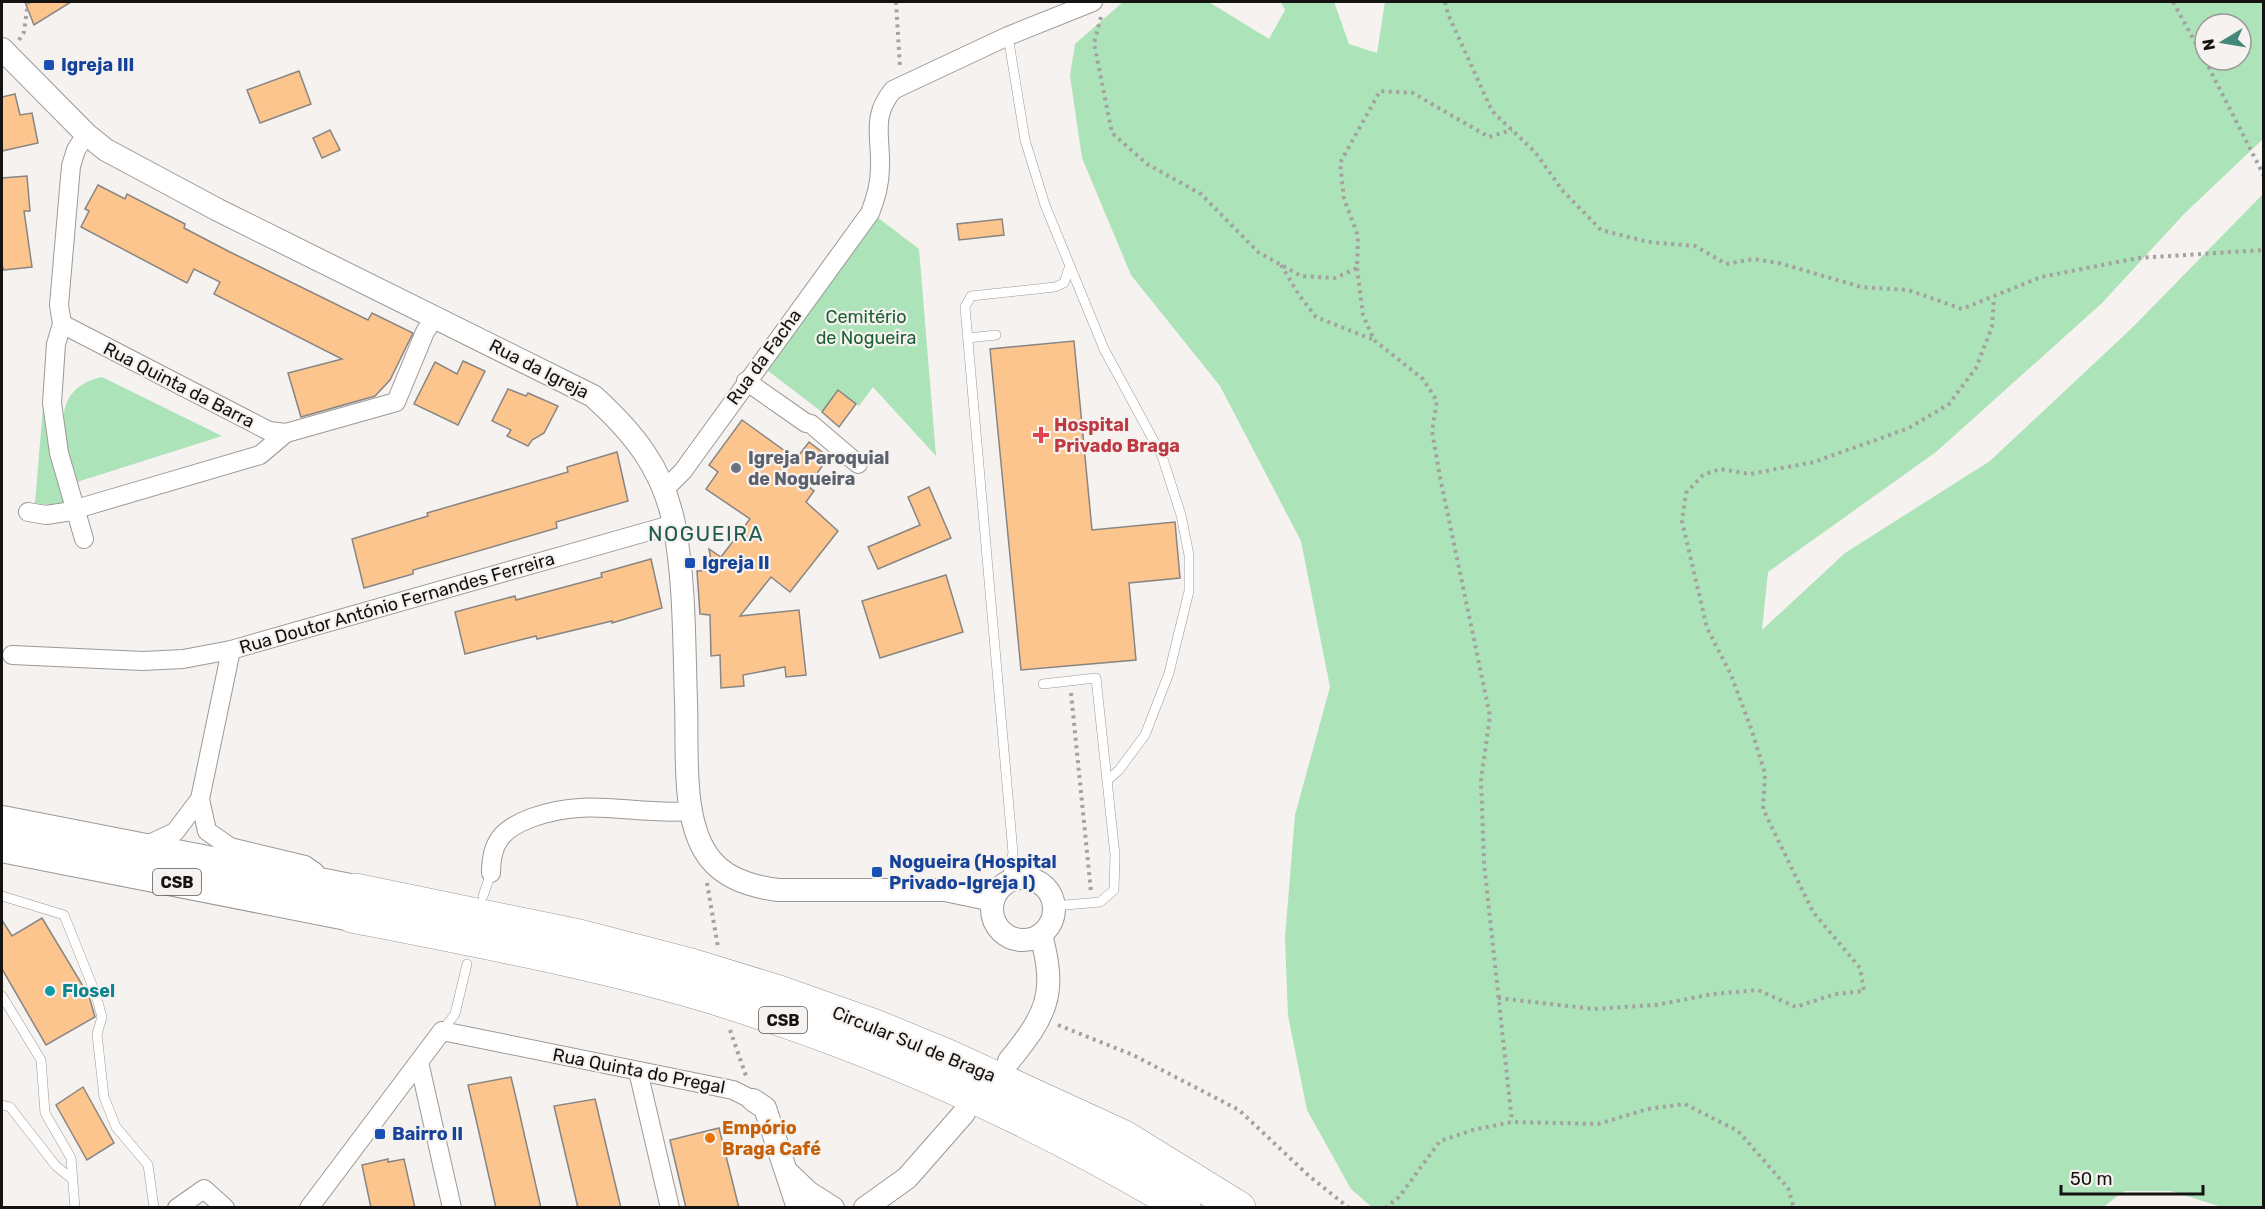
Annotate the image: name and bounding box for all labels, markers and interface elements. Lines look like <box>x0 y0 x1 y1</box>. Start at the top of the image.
north arrow <box>2193 12 2253 72</box>
text: N <box>2198 37 2219 52</box>
place label: Igreja III <box>61 54 134 76</box>
marker: Igreja III <box>42 58 56 72</box>
street label: Rua da Facha <box>722 305 806 409</box>
park label: Cemitério de Nogueira <box>816 306 916 349</box>
street label: Rua da Igreja <box>485 334 593 404</box>
street label: Rua Quinta da Barra <box>100 337 258 433</box>
place label: Hospital Privado Braga <box>1054 414 1180 457</box>
marker: Hospital Privado Braga <box>1032 426 1050 444</box>
place label: Igreja Paroquial de Nogueira <box>748 447 889 490</box>
marker: Igreja Paroquial de Nogueira <box>729 461 743 475</box>
district label: NOGUEIRA <box>648 521 764 546</box>
street label: Rua Doutor António Fernandes Ferreira <box>237 547 557 659</box>
place label: Igreja II <box>702 552 770 574</box>
marker: Igreja II <box>683 556 697 570</box>
place label: Nogueira (Hospital Privado-Igreja I) <box>889 851 1057 894</box>
marker: Nogueira (Hospital Privado-Igreja I) <box>870 865 884 879</box>
road number: CSB <box>153 869 201 895</box>
place label: Flosel <box>62 980 115 1002</box>
marker: Flosel <box>43 984 57 998</box>
street label: Circular Sul de Braga <box>829 1001 999 1087</box>
road number: CSB <box>759 1007 807 1033</box>
street label: Rua Quinta do Pregal <box>551 1043 727 1099</box>
place label: Empório Braga Café <box>722 1117 821 1160</box>
place label: Bairro II <box>392 1123 463 1145</box>
marker: Bairro II <box>373 1127 387 1141</box>
marker: Empório Braga Café <box>703 1131 717 1145</box>
scale bar <box>2061 1158 2204 1196</box>
text: 50 m <box>2070 1168 2113 1190</box>

